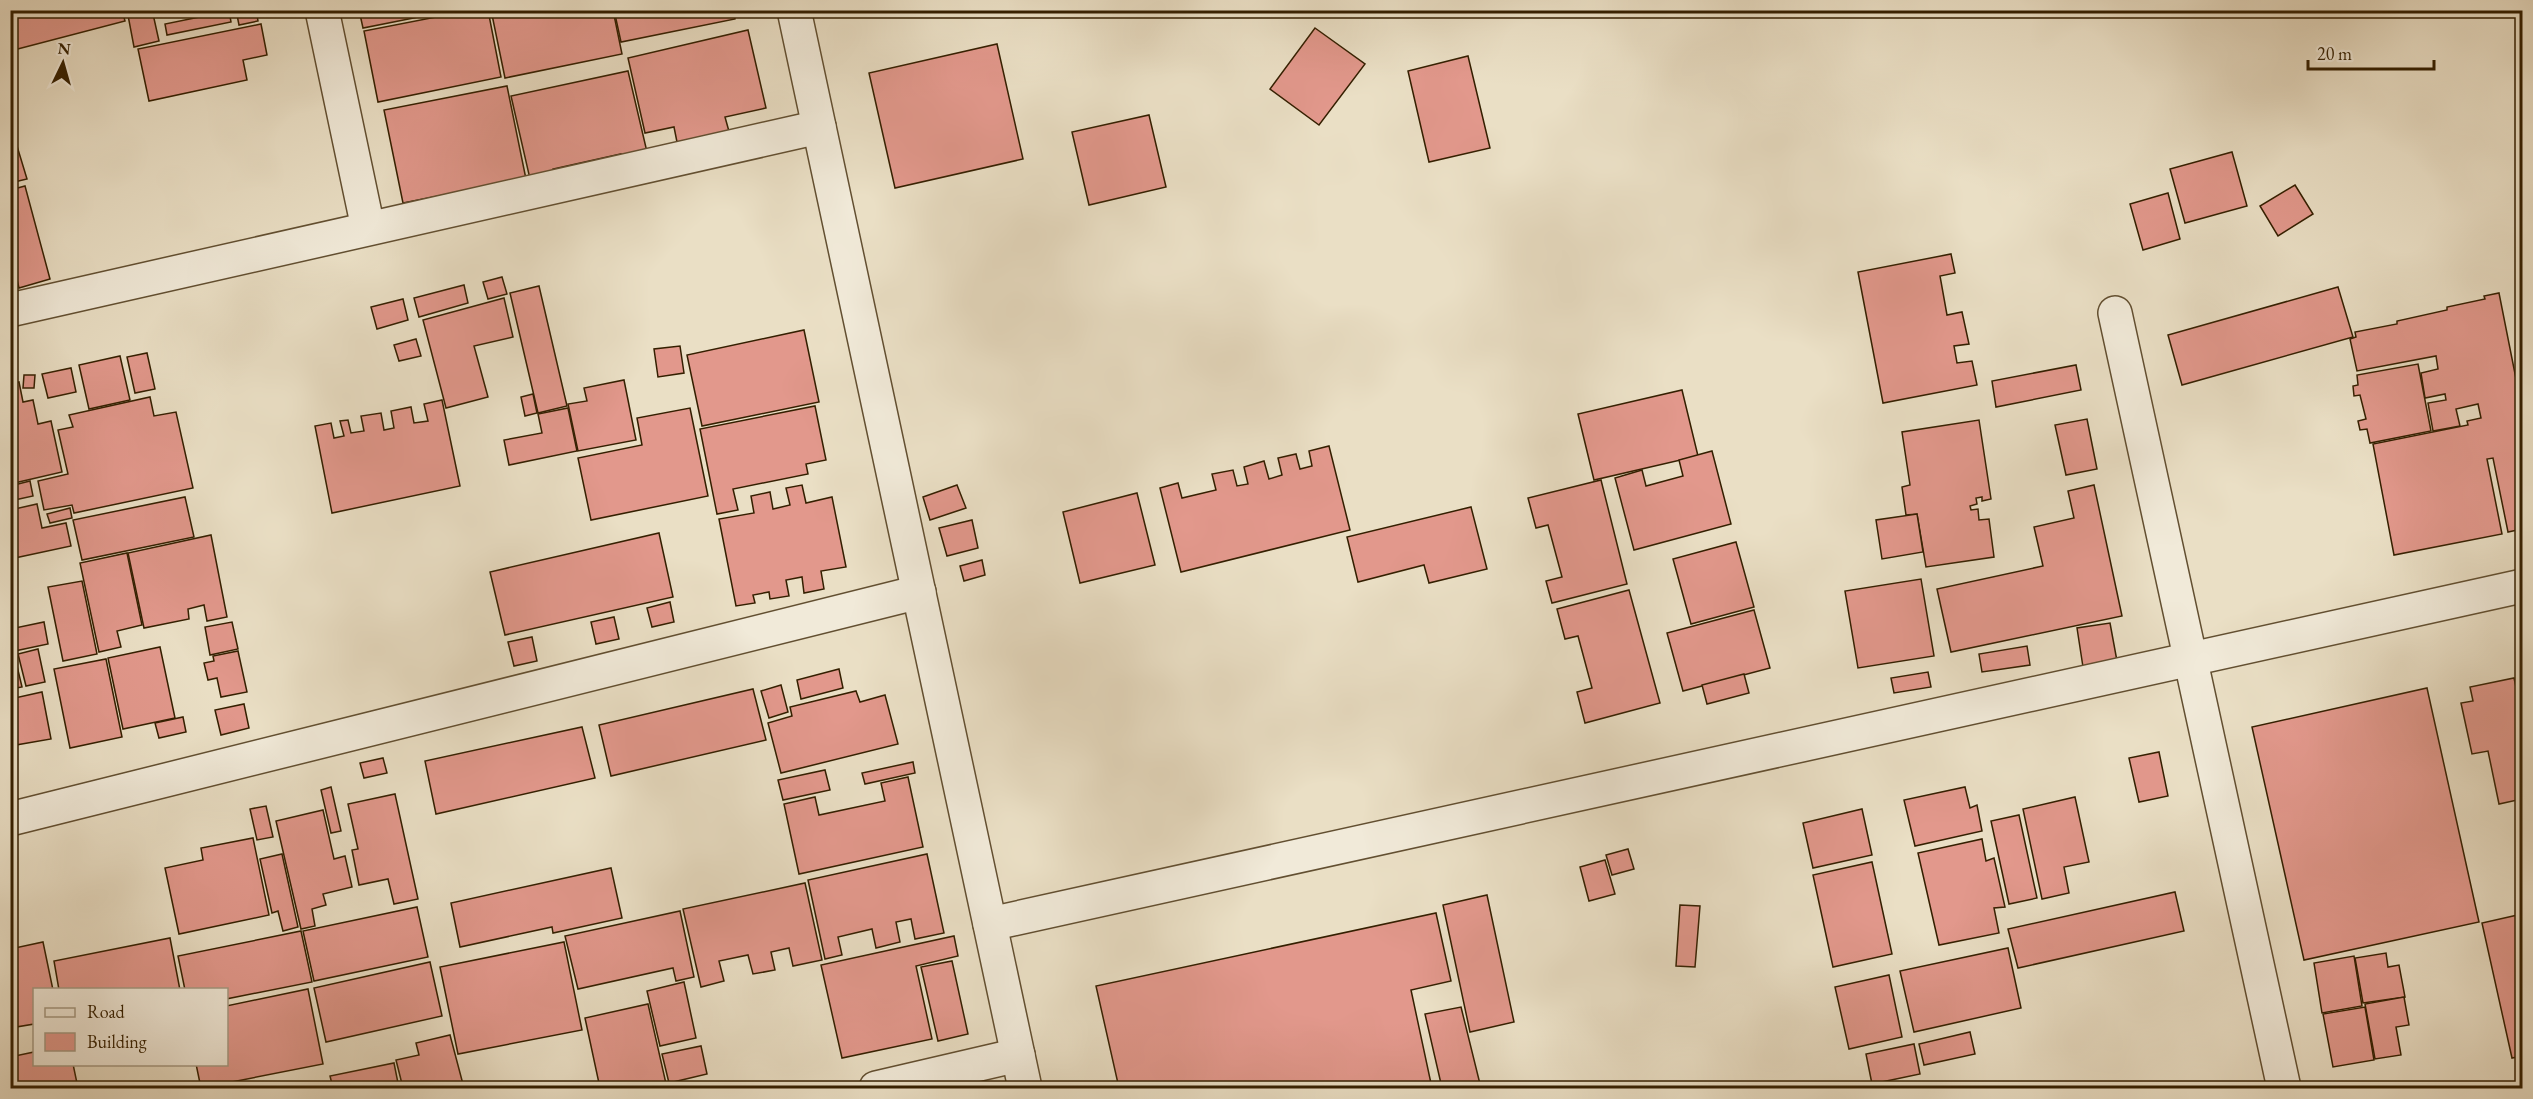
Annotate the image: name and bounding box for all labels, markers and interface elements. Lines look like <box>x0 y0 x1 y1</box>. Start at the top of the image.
north arrow <box>33 33 93 93</box>
scale bar <box>2308 33 2434 71</box>
text: N <box>57 38 72 60</box>
text: 20 m <box>2317 42 2352 65</box>
legend <box>33 988 228 1066</box>
text: Road <box>87 1000 126 1023</box>
text: Building <box>87 1030 147 1053</box>

